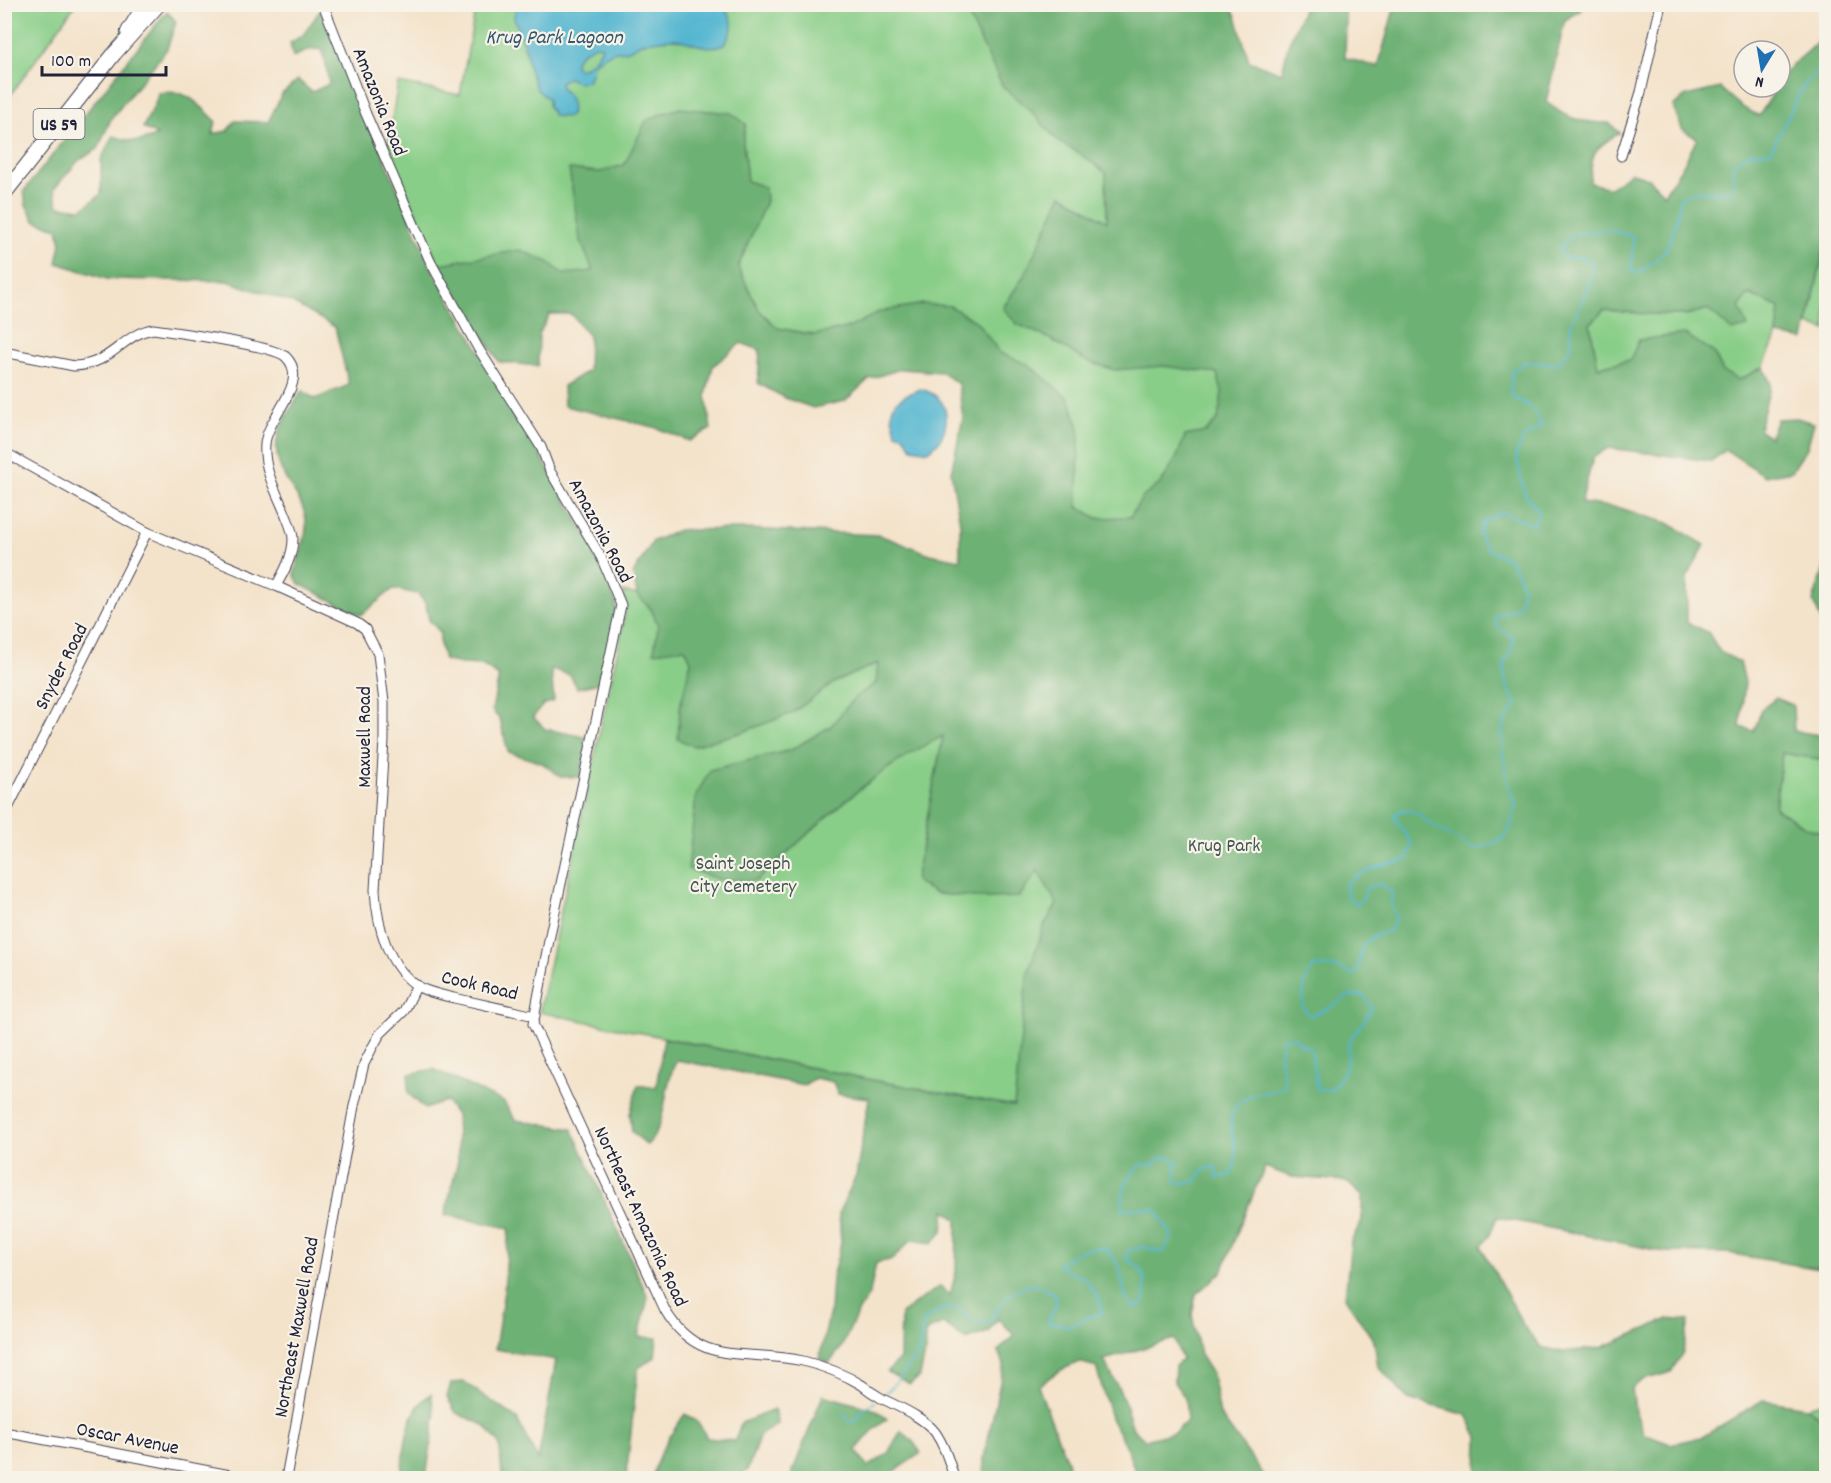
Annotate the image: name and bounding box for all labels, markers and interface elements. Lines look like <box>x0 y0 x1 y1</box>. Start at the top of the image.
water label: Krug Park Lagoon <box>485 24 624 54</box>
scale bar <box>42 39 166 77</box>
north arrow <box>1732 39 1792 99</box>
street label: Amazonia Road <box>344 44 413 161</box>
text: 100 m <box>51 50 91 75</box>
text: N <box>1753 69 1766 93</box>
road number: US 59 <box>34 109 84 139</box>
street label: Amazonia Road <box>560 474 639 589</box>
street label: Snyder Road <box>29 619 96 715</box>
street label: Maxwell Road <box>352 686 380 788</box>
park label: Krug Park <box>1188 833 1260 861</box>
park label: Saint Joseph City Cemetery <box>690 851 797 902</box>
street label: Cook Road <box>438 965 520 1009</box>
street label: Northeast Amazonia Road <box>585 1122 693 1312</box>
street label: Northeast Maxwell Road <box>268 1235 328 1420</box>
street label: Oscar Avenue <box>74 1416 181 1464</box>

